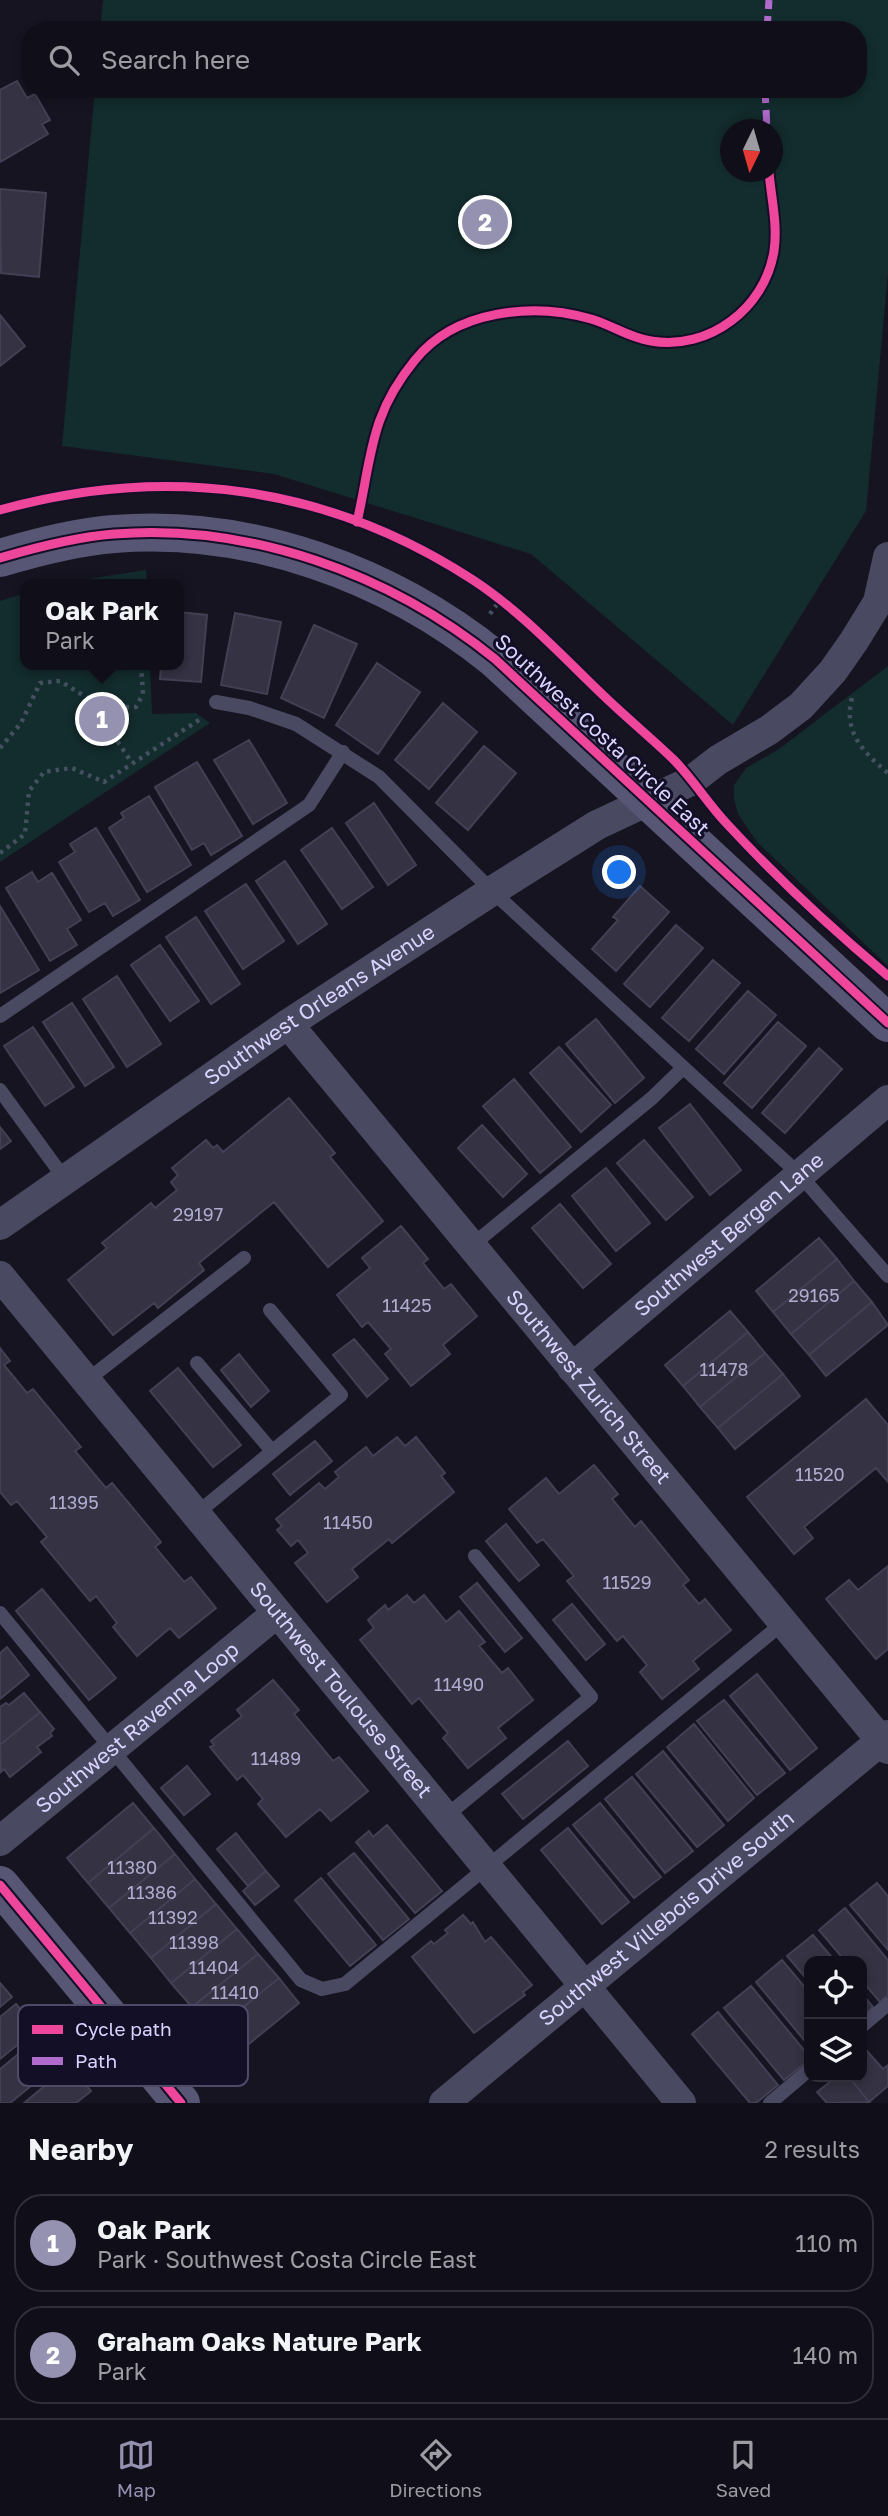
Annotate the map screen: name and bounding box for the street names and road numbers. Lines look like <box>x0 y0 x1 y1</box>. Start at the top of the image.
street label: Southwest Costa Circle East <box>490 628 716 841</box>
street label: Southwest Orleans Avenue <box>199 918 439 1090</box>
street label: Southwest Bergen Lane <box>628 1146 829 1322</box>
street label: Southwest Zurich Street <box>501 1284 677 1489</box>
street label: Southwest Toulouse Street <box>245 1576 438 1803</box>
street label: Southwest Ravenna Loop <box>30 1636 244 1818</box>
street label: Southwest Villebois Drive South <box>533 1804 799 2031</box>

